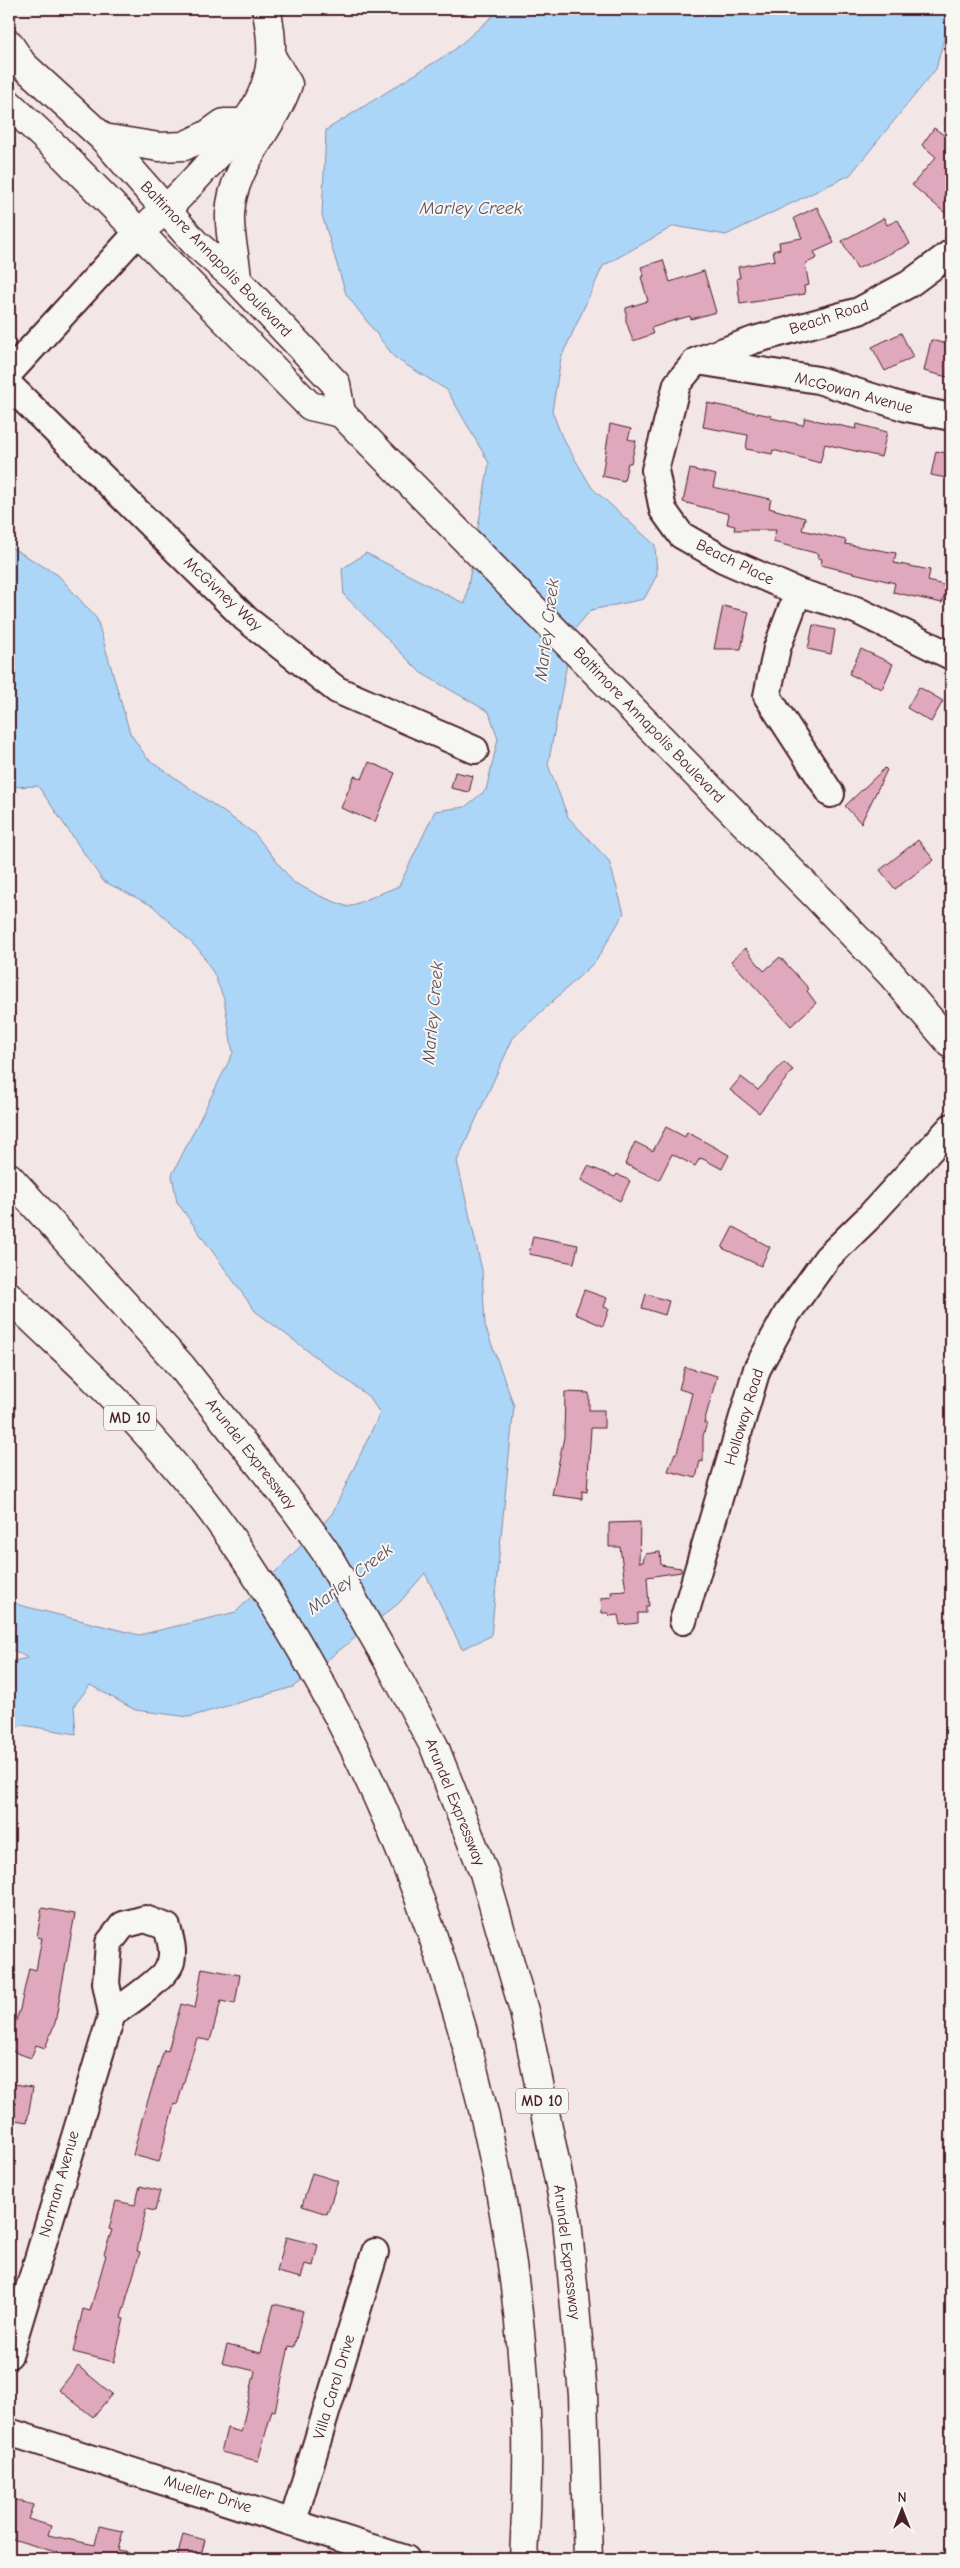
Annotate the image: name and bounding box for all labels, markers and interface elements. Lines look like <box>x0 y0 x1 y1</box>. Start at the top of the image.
street label: Baltimore Annapolis Boulevard <box>137 177 295 341</box>
water label: Marley Creek <box>418 198 523 219</box>
street label: Beach Road <box>787 296 871 338</box>
street label: McGowan Avenue <box>793 369 915 417</box>
street label: Beach Place <box>693 535 777 589</box>
street label: McGivney Way <box>180 553 266 635</box>
water label: Marley Creek <box>530 577 564 683</box>
street label: Baltimore Annapolis Boulevard <box>570 643 728 807</box>
water label: Marley Creek <box>418 960 448 1066</box>
street label: Holloway Road <box>721 1367 767 1467</box>
street label: Arundel Expressway <box>202 1395 300 1514</box>
road number: MD 10 <box>104 1406 156 1430</box>
water label: Marley Creek <box>302 1539 397 1620</box>
street label: Arundel Expressway <box>421 1736 489 1869</box>
road number: MD 10 <box>516 2088 568 2114</box>
street label: Norman Avenue <box>35 2129 83 2239</box>
street label: Arundel Expressway <box>550 2184 584 2321</box>
street label: Villa Carol Drive <box>309 2332 359 2442</box>
street label: Mueller Drive <box>162 2471 254 2517</box>
north arrow <box>878 2486 928 2536</box>
text: N <box>897 2489 907 2506</box>

